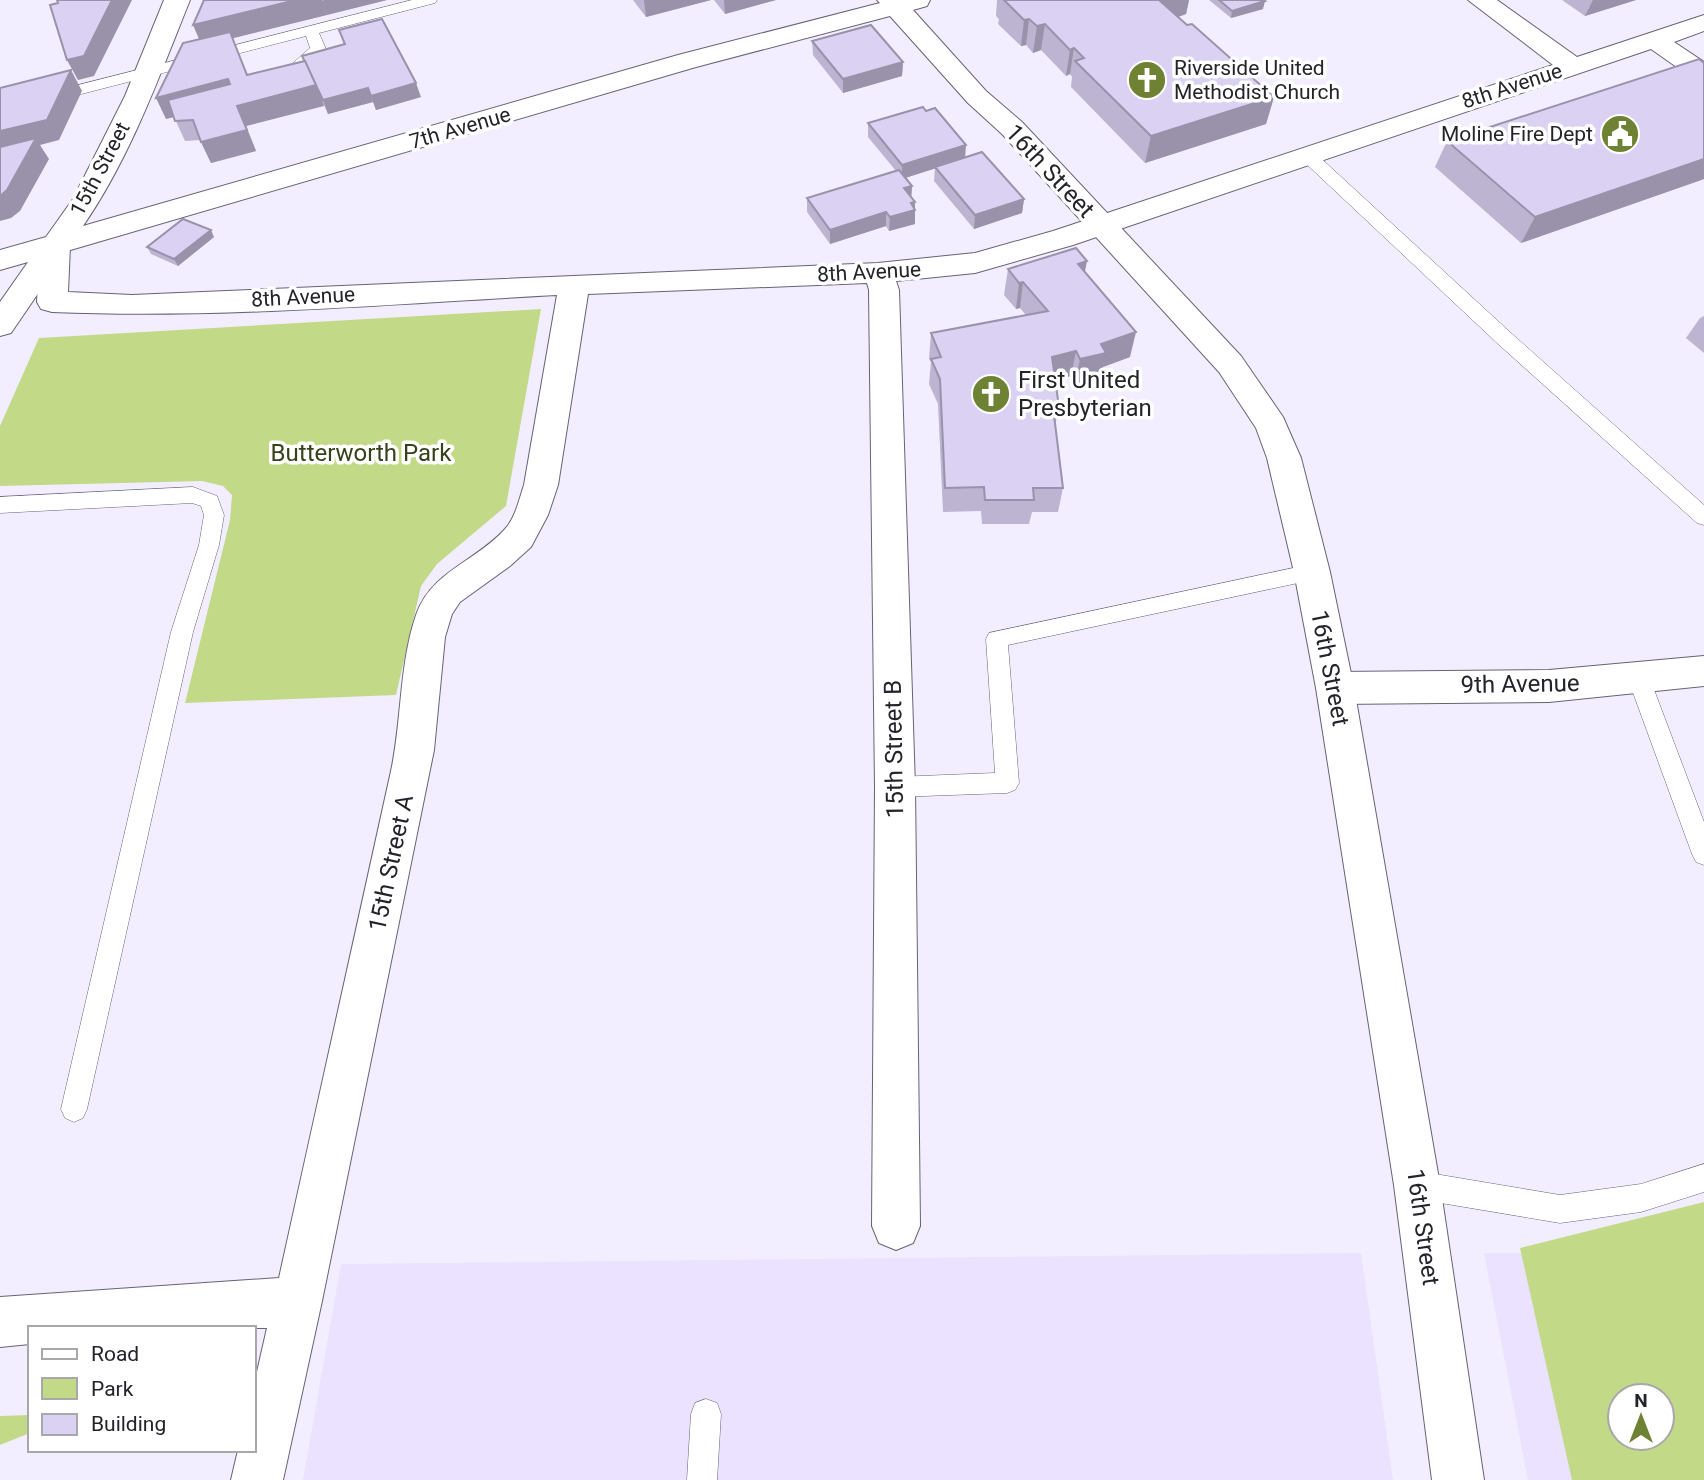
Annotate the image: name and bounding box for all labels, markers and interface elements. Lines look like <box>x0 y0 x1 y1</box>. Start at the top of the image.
place label: Riverside United Methodist Church <box>1174 56 1340 104</box>
street label: 8th Avenue <box>1459 58 1565 114</box>
church icon: Riverside United Methodist Church <box>1126 59 1168 101</box>
street label: 7th Avenue <box>407 102 513 154</box>
public building icon: Moline Fire Dept <box>1599 113 1641 155</box>
street label: 15th Street <box>65 118 135 220</box>
street label: 16th Street <box>1000 119 1100 224</box>
place label: Moline Fire Dept <box>1441 122 1593 146</box>
street label: 8th Avenue <box>816 257 922 287</box>
street label: 8th Avenue <box>250 282 356 312</box>
place label: First United Presbyterian <box>1018 366 1152 422</box>
church icon: First United Presbyterian <box>970 373 1012 415</box>
park label: Butterworth Park <box>271 439 452 467</box>
street label: 16th Street <box>1305 608 1355 728</box>
street label: 9th Avenue <box>1460 669 1580 699</box>
street label: 15th Street B <box>879 680 909 818</box>
street label: 15th Street A <box>363 792 419 934</box>
street label: 16th Street <box>1401 1167 1445 1287</box>
legend <box>28 1326 256 1452</box>
text: Road <box>91 1342 139 1366</box>
text: Park <box>91 1377 134 1401</box>
north arrow <box>1606 1382 1676 1452</box>
text: N <box>1634 1389 1648 1412</box>
text: Building <box>91 1412 166 1436</box>

